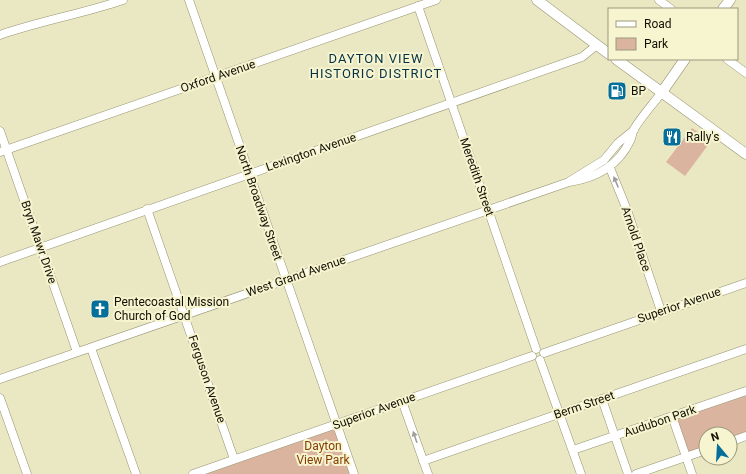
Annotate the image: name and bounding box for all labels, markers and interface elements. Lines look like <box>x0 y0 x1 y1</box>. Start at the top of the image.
legend <box>608 8 738 60</box>
text: Road <box>644 17 672 31</box>
text: Park <box>644 37 669 51</box>
district label: DAYTON VIEW HISTORIC DISTRICT <box>310 51 442 81</box>
street label: Oxford Avenue <box>179 57 257 95</box>
fuel station icon: BP <box>606 80 628 102</box>
place label: BP <box>631 84 646 98</box>
restaurant icon: Rally's <box>661 126 683 148</box>
street label: Lexington Avenue <box>264 130 358 174</box>
place label: Rally's <box>686 130 719 144</box>
street label: Meredith Street <box>457 136 497 218</box>
street label: North Broadway Street <box>233 144 285 262</box>
one-way arrow <box>613 175 619 187</box>
street label: Bryn Mawr Drive <box>18 199 60 285</box>
street label: Arnold Place <box>618 205 654 273</box>
street label: West Grand Avenue <box>245 252 347 300</box>
street label: Superior Avenue <box>636 284 722 326</box>
place label: Pentecoastal Mission Church of God <box>114 295 229 323</box>
church icon: Pentecoastal Mission Church of God <box>89 298 111 320</box>
street label: Ferguson Avenue <box>185 333 229 425</box>
street label: Berm Street <box>552 388 616 422</box>
street label: Superior Avenue <box>331 390 417 432</box>
street label: Audubon Park <box>622 402 699 440</box>
north arrow <box>698 426 738 466</box>
text: N <box>709 430 721 444</box>
one-way arrow <box>412 431 418 443</box>
park label: Dayton View Park <box>296 439 350 467</box>

